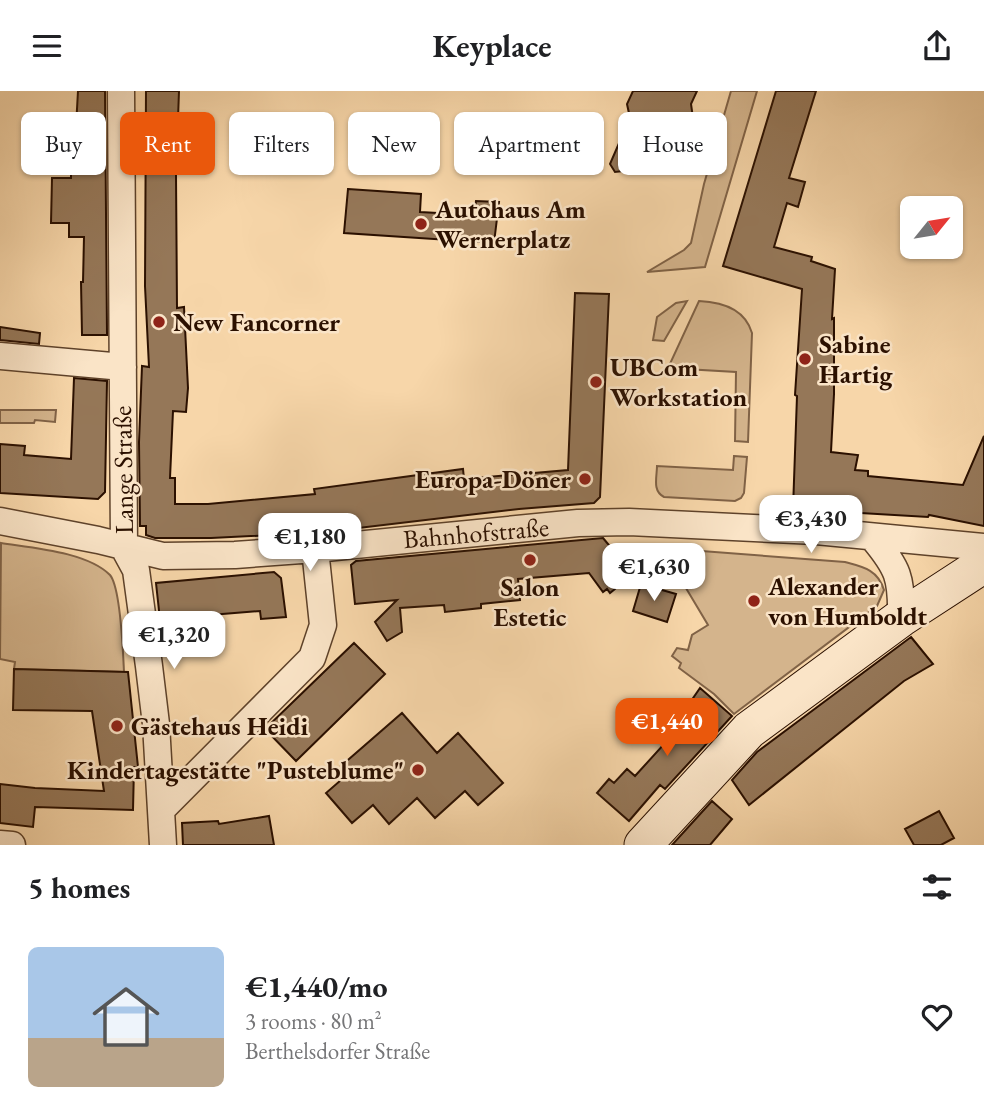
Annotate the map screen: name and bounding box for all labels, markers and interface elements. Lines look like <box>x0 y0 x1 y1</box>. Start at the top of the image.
text: Keyplace <box>432 25 552 67</box>
icon: menu <box>28 27 66 65</box>
icon: share <box>918 27 956 65</box>
chip: Buy <box>21 112 106 175</box>
chip: Rent <box>120 112 215 175</box>
chip: Filters <box>229 112 334 175</box>
chip: New <box>348 112 440 175</box>
chip: Apartment <box>454 112 604 175</box>
chip: House <box>618 112 727 175</box>
place label: Autohaus Am Wernerplatz <box>434 192 586 256</box>
north arrow <box>900 196 962 259</box>
map controls <box>900 196 963 259</box>
marker: Autohaus Am Wernerplatz <box>413 216 429 232</box>
place label: New Fancorner <box>173 305 340 339</box>
marker: New Fancorner <box>151 314 167 330</box>
place label: Sabine Hartig <box>819 327 893 391</box>
place label: UBCom Workstation <box>610 350 748 414</box>
marker: Sabine Hartig <box>797 351 813 367</box>
marker: UBCom Workstation <box>588 374 604 390</box>
street label: Lange Straße <box>105 405 141 535</box>
place label: Europa-Döner <box>415 462 571 496</box>
marker: Europa-Döner <box>577 471 593 487</box>
pin: €3,430 <box>754 496 868 555</box>
text: €3,430 <box>775 503 847 533</box>
street label: Bahnhofstraße <box>402 510 550 556</box>
pin: €1,180 <box>253 513 367 573</box>
text: €1,180 <box>274 521 346 551</box>
pin: €1,630 <box>597 543 711 603</box>
text: €1,630 <box>618 551 690 581</box>
marker: Salon Estetic <box>522 552 538 568</box>
place label: Alexander von Humboldt <box>767 569 927 633</box>
place label: Salon Estetic <box>493 570 567 634</box>
marker: Alexander von Humboldt <box>746 593 762 609</box>
pin: €1,320 <box>117 611 231 671</box>
text: €1,320 <box>138 619 210 649</box>
pin: €1,440 <box>610 699 724 758</box>
text: €1,440 <box>631 706 703 736</box>
place label: Gästehaus Heidi <box>131 709 309 743</box>
marker: Gästehaus Heidi <box>109 718 125 734</box>
place label: Kindertagestätte "Pusteblume" <box>67 753 404 787</box>
marker: Kindertagestätte "Pusteblume" <box>410 762 426 778</box>
text: 5 homes <box>28 868 130 907</box>
icon: filters <box>918 868 956 906</box>
text: €1,440/mo <box>245 967 388 1006</box>
icon: home <box>84 975 168 1059</box>
icon: heart <box>918 998 956 1036</box>
text: 3 rooms · 80 m² <box>245 1006 382 1036</box>
text: Berthelsdorfer Straße <box>245 1036 430 1066</box>

